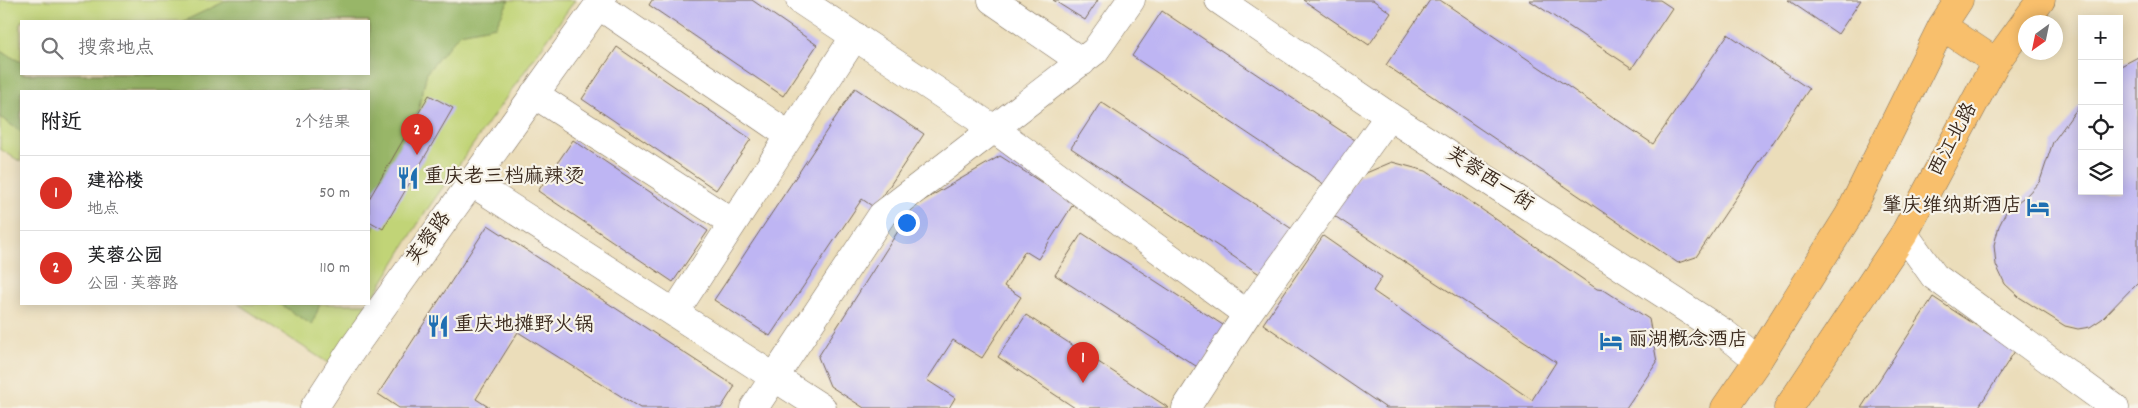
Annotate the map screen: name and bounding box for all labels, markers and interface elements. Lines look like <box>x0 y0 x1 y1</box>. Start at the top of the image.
north arrow <box>2018 15 2063 60</box>
map controls <box>2078 15 2123 195</box>
button: + <box>2078 15 2123 60</box>
search box <box>20 20 370 75</box>
icon: search <box>38 34 66 62</box>
text: 搜索地点 <box>78 36 154 63</box>
button: − <box>2078 60 2123 105</box>
street label: 西江北路 <box>1923 97 1986 182</box>
button: locate <box>2078 105 2123 150</box>
text: 附近 <box>40 109 82 139</box>
text: 2个结果 <box>295 112 350 135</box>
pin: 2 <box>401 114 433 155</box>
street label: 芙蓉西一街 <box>1439 141 1539 219</box>
button: layers <box>2078 150 2123 195</box>
place label: 重庆老三档麻辣烫 <box>424 164 584 192</box>
restaurant icon: 重庆老三档麻辣烫 <box>395 165 421 191</box>
text: 建裕楼 <box>87 169 144 196</box>
text: 1 <box>54 182 58 205</box>
text: 50 m <box>319 182 350 205</box>
place label: 肇庆维纳斯酒店 <box>1882 193 2022 221</box>
hotel icon: 肇庆维纳斯酒店 <box>2025 194 2051 220</box>
text: 地点 <box>87 198 119 221</box>
street label: 芙蓉路 <box>401 206 460 271</box>
your location <box>894 210 920 236</box>
text: 芙蓉公园 <box>87 244 163 271</box>
text: 2 <box>53 257 60 280</box>
text: 110 m <box>320 257 350 280</box>
text: 公园 · 芙蓉路 <box>87 273 178 296</box>
place label: 重庆地摊野火锅 <box>454 312 594 340</box>
restaurant icon: 重庆地摊野火锅 <box>425 313 451 339</box>
place label: 丽湖概念酒店 <box>1628 327 1748 355</box>
hotel icon: 丽湖概念酒店 <box>1598 328 1624 354</box>
pin: 1 <box>1067 342 1099 383</box>

